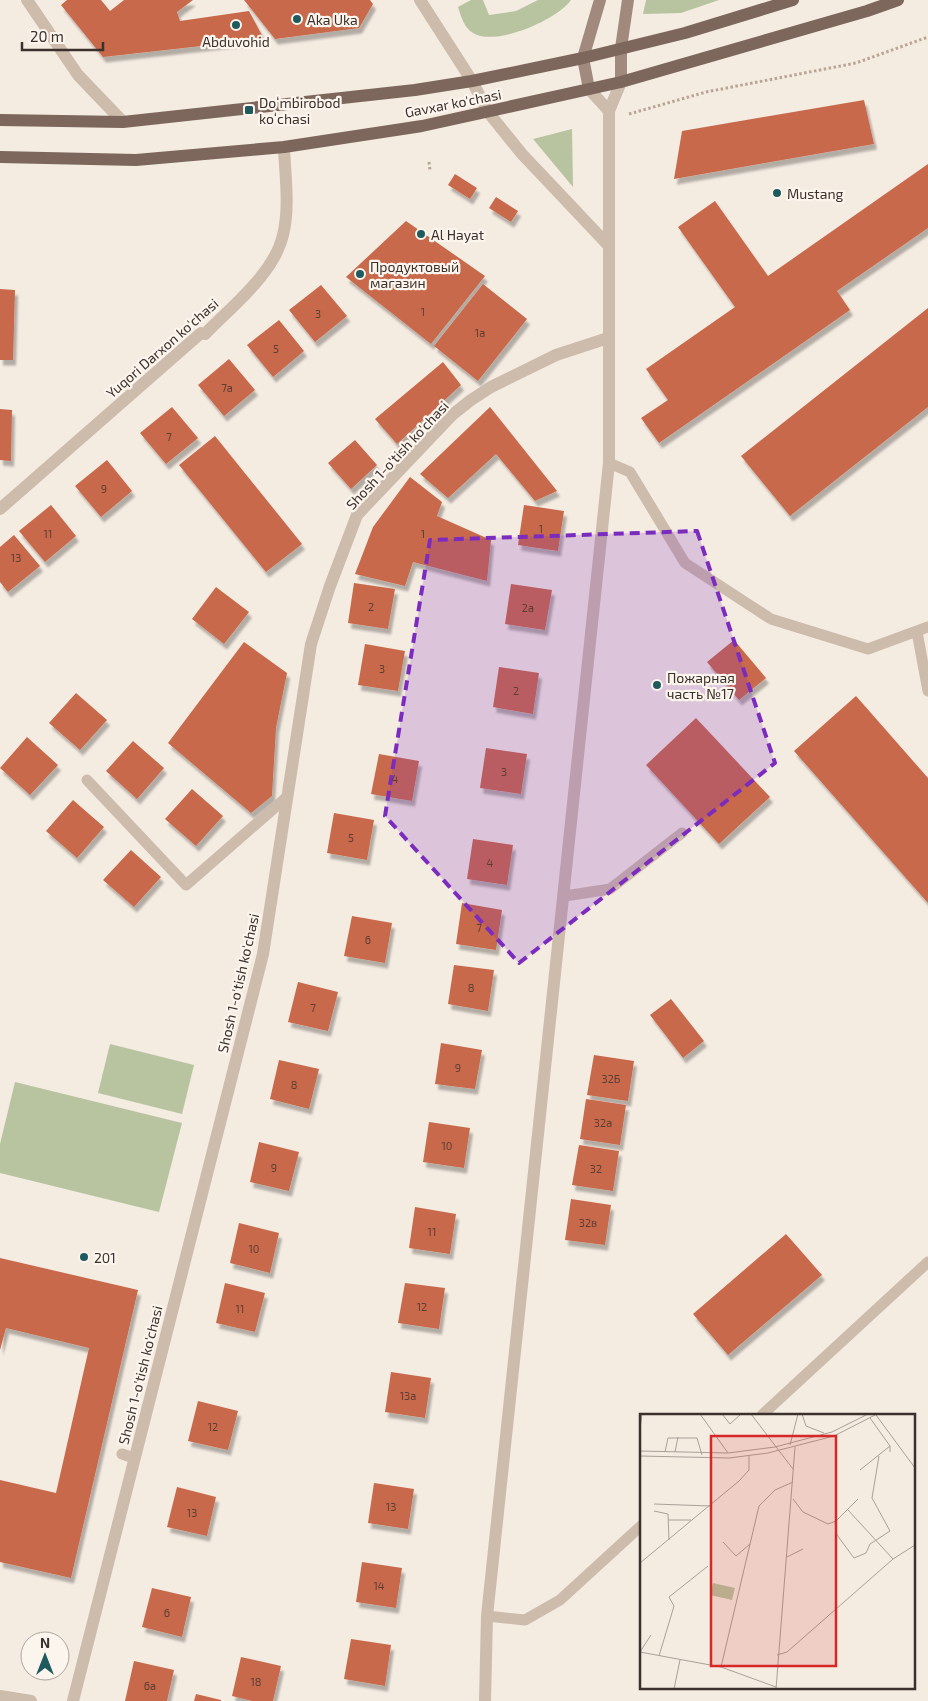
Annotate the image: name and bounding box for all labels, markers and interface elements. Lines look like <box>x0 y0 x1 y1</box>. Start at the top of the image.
place label: Aka Uka <box>307 11 358 28</box>
marker: Aka Uka <box>291 13 303 25</box>
marker: Abduvohid <box>230 19 242 31</box>
scale bar <box>22 20 104 52</box>
text: 20 m <box>30 27 64 45</box>
place label: Abduvohid <box>202 33 270 50</box>
street label: Gavxar ko'chasi <box>403 85 503 121</box>
place label: Doʻmbirobod koʻchasi <box>259 94 341 127</box>
marker: Doʻmbirobod koʻchasi <box>243 104 255 116</box>
place label: Mustang <box>787 185 844 202</box>
marker: Mustang <box>771 187 783 199</box>
place label: Al Hayat <box>431 226 484 243</box>
marker: Al Hayat <box>415 228 427 240</box>
place label: Продуктовый магазин <box>370 258 459 291</box>
marker: Продуктовый магазин <box>354 268 366 280</box>
street label: Yuqori Darxon ko'chasi <box>102 295 222 401</box>
house number: 1 <box>421 305 425 318</box>
house number: 3 <box>315 307 321 320</box>
house number: 1а <box>475 326 485 339</box>
house number: 5 <box>273 342 279 355</box>
house number: 7а <box>221 381 233 394</box>
street label: Shosh 1-o'tish ko'chasi <box>342 397 452 513</box>
house number: 7 <box>166 430 172 443</box>
house number: 9 <box>101 482 107 495</box>
house number: 1 <box>539 522 543 535</box>
house number: 11 <box>44 527 52 540</box>
house number: 1 <box>421 527 425 540</box>
house number: 13 <box>11 551 21 564</box>
house number: 2 <box>368 600 374 613</box>
house number: 2а <box>522 601 534 614</box>
house number: 3 <box>379 662 385 675</box>
place label: Пожарная часть №17 <box>667 669 735 702</box>
marker: Пожарная часть №17 <box>651 679 663 691</box>
house number: 2 <box>513 684 519 697</box>
house number: 3 <box>501 765 507 778</box>
house number: 4 <box>392 772 399 785</box>
house number: 5 <box>348 831 354 844</box>
house number: 4 <box>487 856 494 869</box>
street label: Shosh 1-o'tish ko'chasi <box>214 912 262 1054</box>
house number: 7 <box>476 921 482 934</box>
house number: 6 <box>365 933 371 946</box>
house number: 8 <box>468 981 474 994</box>
house number: 7 <box>310 1001 316 1014</box>
house number: 9 <box>455 1061 461 1074</box>
house number: 32Б <box>602 1072 621 1085</box>
house number: 8 <box>291 1078 297 1091</box>
house number: 32a <box>594 1116 612 1129</box>
house number: 10 <box>441 1139 453 1152</box>
house number: 9 <box>271 1161 277 1174</box>
house number: 32 <box>590 1162 602 1175</box>
house number: 32в <box>579 1216 597 1229</box>
house number: 11 <box>428 1225 436 1238</box>
house number: 10 <box>248 1242 260 1255</box>
place label: 201 <box>94 1249 116 1266</box>
marker: 201 <box>78 1251 90 1263</box>
house number: 12 <box>417 1300 427 1313</box>
house number: 11 <box>236 1302 244 1315</box>
street label: Shosh 1-o'tish ko'chasi <box>115 1304 165 1446</box>
house number: 13а <box>400 1389 416 1402</box>
inset map <box>640 1414 916 1688</box>
house number: 12 <box>208 1420 218 1433</box>
house number: 13 <box>386 1500 396 1513</box>
house number: 13 <box>187 1506 197 1519</box>
house number: 14 <box>373 1579 385 1592</box>
house number: 6 <box>164 1606 170 1619</box>
north arrow <box>20 1631 70 1681</box>
text: N <box>40 1634 50 1651</box>
house number: 18 <box>250 1675 262 1688</box>
house number: 6а <box>144 1679 156 1692</box>

